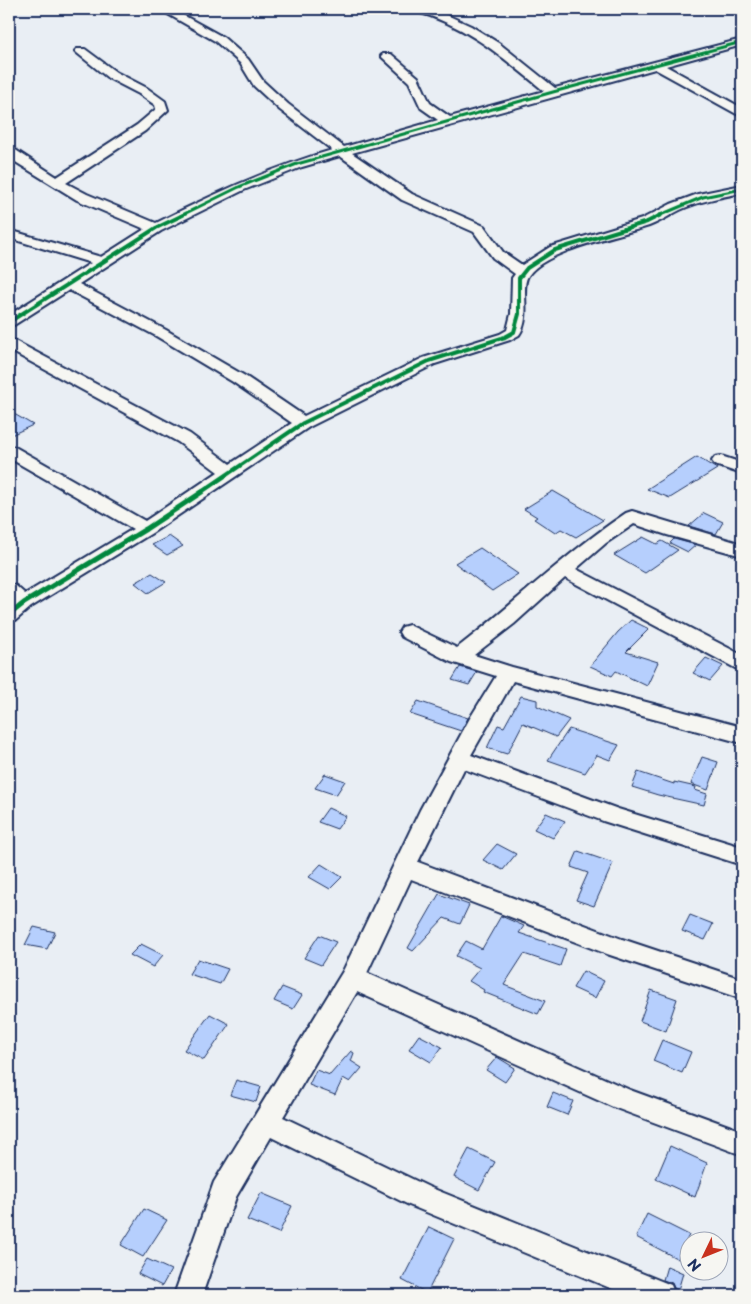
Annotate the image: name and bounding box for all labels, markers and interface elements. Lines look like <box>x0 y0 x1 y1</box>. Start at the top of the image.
north arrow <box>678 1232 728 1282</box>
text: N <box>683 1254 706 1276</box>

